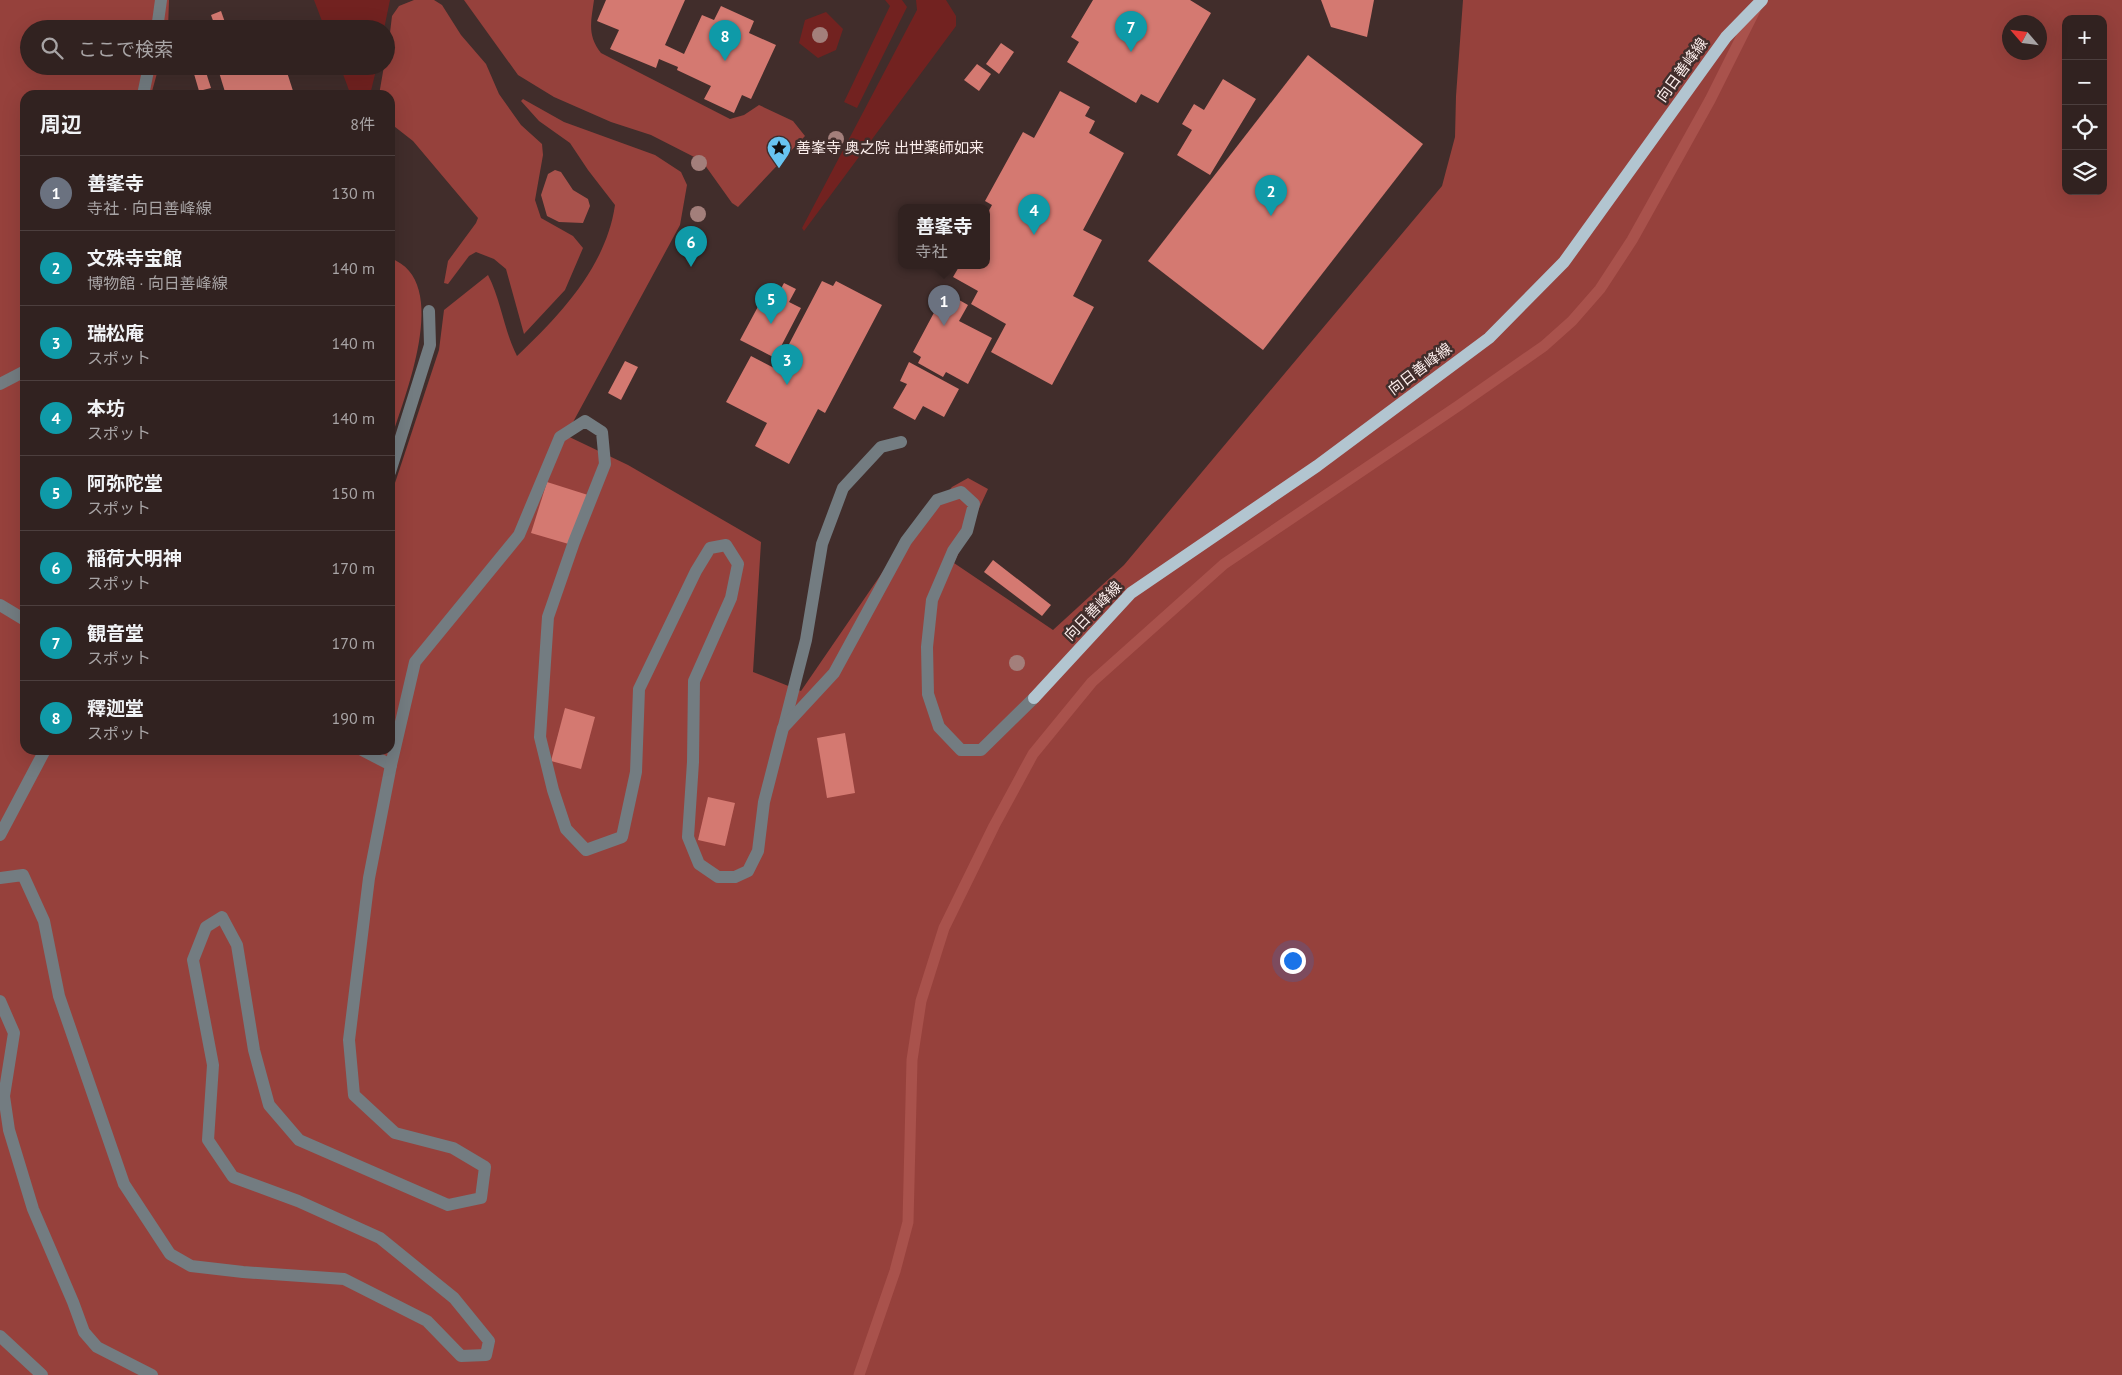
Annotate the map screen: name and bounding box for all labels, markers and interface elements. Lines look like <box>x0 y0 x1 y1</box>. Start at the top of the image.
pin: 7 <box>1115 11 1147 52</box>
north arrow <box>2002 15 2047 60</box>
map controls <box>2062 15 2107 195</box>
button: + <box>2062 15 2107 60</box>
search box <box>20 20 395 75</box>
pin: 8 <box>709 20 741 61</box>
icon: search <box>38 34 66 62</box>
street label: 向日善峰線 <box>1652 34 1711 106</box>
text: ここで検索 <box>78 37 173 61</box>
button: − <box>2062 60 2107 105</box>
button: locate <box>2062 105 2107 150</box>
text: 周辺 <box>40 111 82 138</box>
text: 8件 <box>350 114 375 134</box>
place icon: 善峯寺 奥之院 出世薬師如来 <box>766 135 792 169</box>
place label: 善峯寺 奥之院 出世薬師如来 <box>796 138 984 157</box>
button: layers <box>2062 150 2107 195</box>
text: 善峯寺 <box>87 171 144 195</box>
pin: 2 <box>1255 175 1287 216</box>
text: 1 <box>51 183 61 203</box>
text: 130 m <box>332 183 375 203</box>
pin: 4 <box>1018 194 1050 235</box>
text: 寺社 · 向日善峰線 <box>87 198 212 218</box>
popup <box>898 204 990 269</box>
text: 善峯寺 <box>915 214 973 238</box>
pin: 6 <box>675 226 707 267</box>
text: 寺社 <box>915 241 948 261</box>
text: 文殊寺宝館 <box>87 246 182 270</box>
text: 2 <box>51 258 61 278</box>
text: 140 m <box>332 258 375 278</box>
text: 博物館 · 向日善峰線 <box>87 273 228 293</box>
pin: 5 <box>755 283 787 324</box>
pin: 1 <box>928 285 960 326</box>
text: 瑞松庵 <box>87 321 144 345</box>
text: 3 <box>51 333 61 353</box>
text: 140 m <box>332 333 375 353</box>
street label: 向日善峰線 <box>1384 338 1455 399</box>
pin: 3 <box>771 344 803 385</box>
text: スポット <box>87 348 151 368</box>
text: 本坊 <box>87 396 125 420</box>
text: 4 <box>51 408 61 428</box>
text: 140 m <box>332 408 375 428</box>
text: スポット <box>87 423 151 443</box>
text: 阿弥陀堂 <box>87 471 163 495</box>
text: 5 <box>51 483 61 503</box>
text: 150 m <box>332 483 375 503</box>
text: スポット <box>87 498 151 518</box>
text: 稲荷大明神 <box>87 546 182 570</box>
text: 6 <box>51 558 61 578</box>
text: 170 m <box>332 558 375 578</box>
text: スポット <box>87 573 151 593</box>
street label: 向日善峰線 <box>1060 577 1126 644</box>
text: 観音堂 <box>87 621 144 645</box>
text: 7 <box>51 633 61 653</box>
text: 170 m <box>332 633 375 653</box>
text: スポット <box>87 648 151 668</box>
text: 釋迦堂 <box>87 696 144 720</box>
text: 8 <box>51 708 61 728</box>
text: 190 m <box>332 708 375 728</box>
text: スポット <box>87 723 151 743</box>
your location <box>1280 948 1306 974</box>

